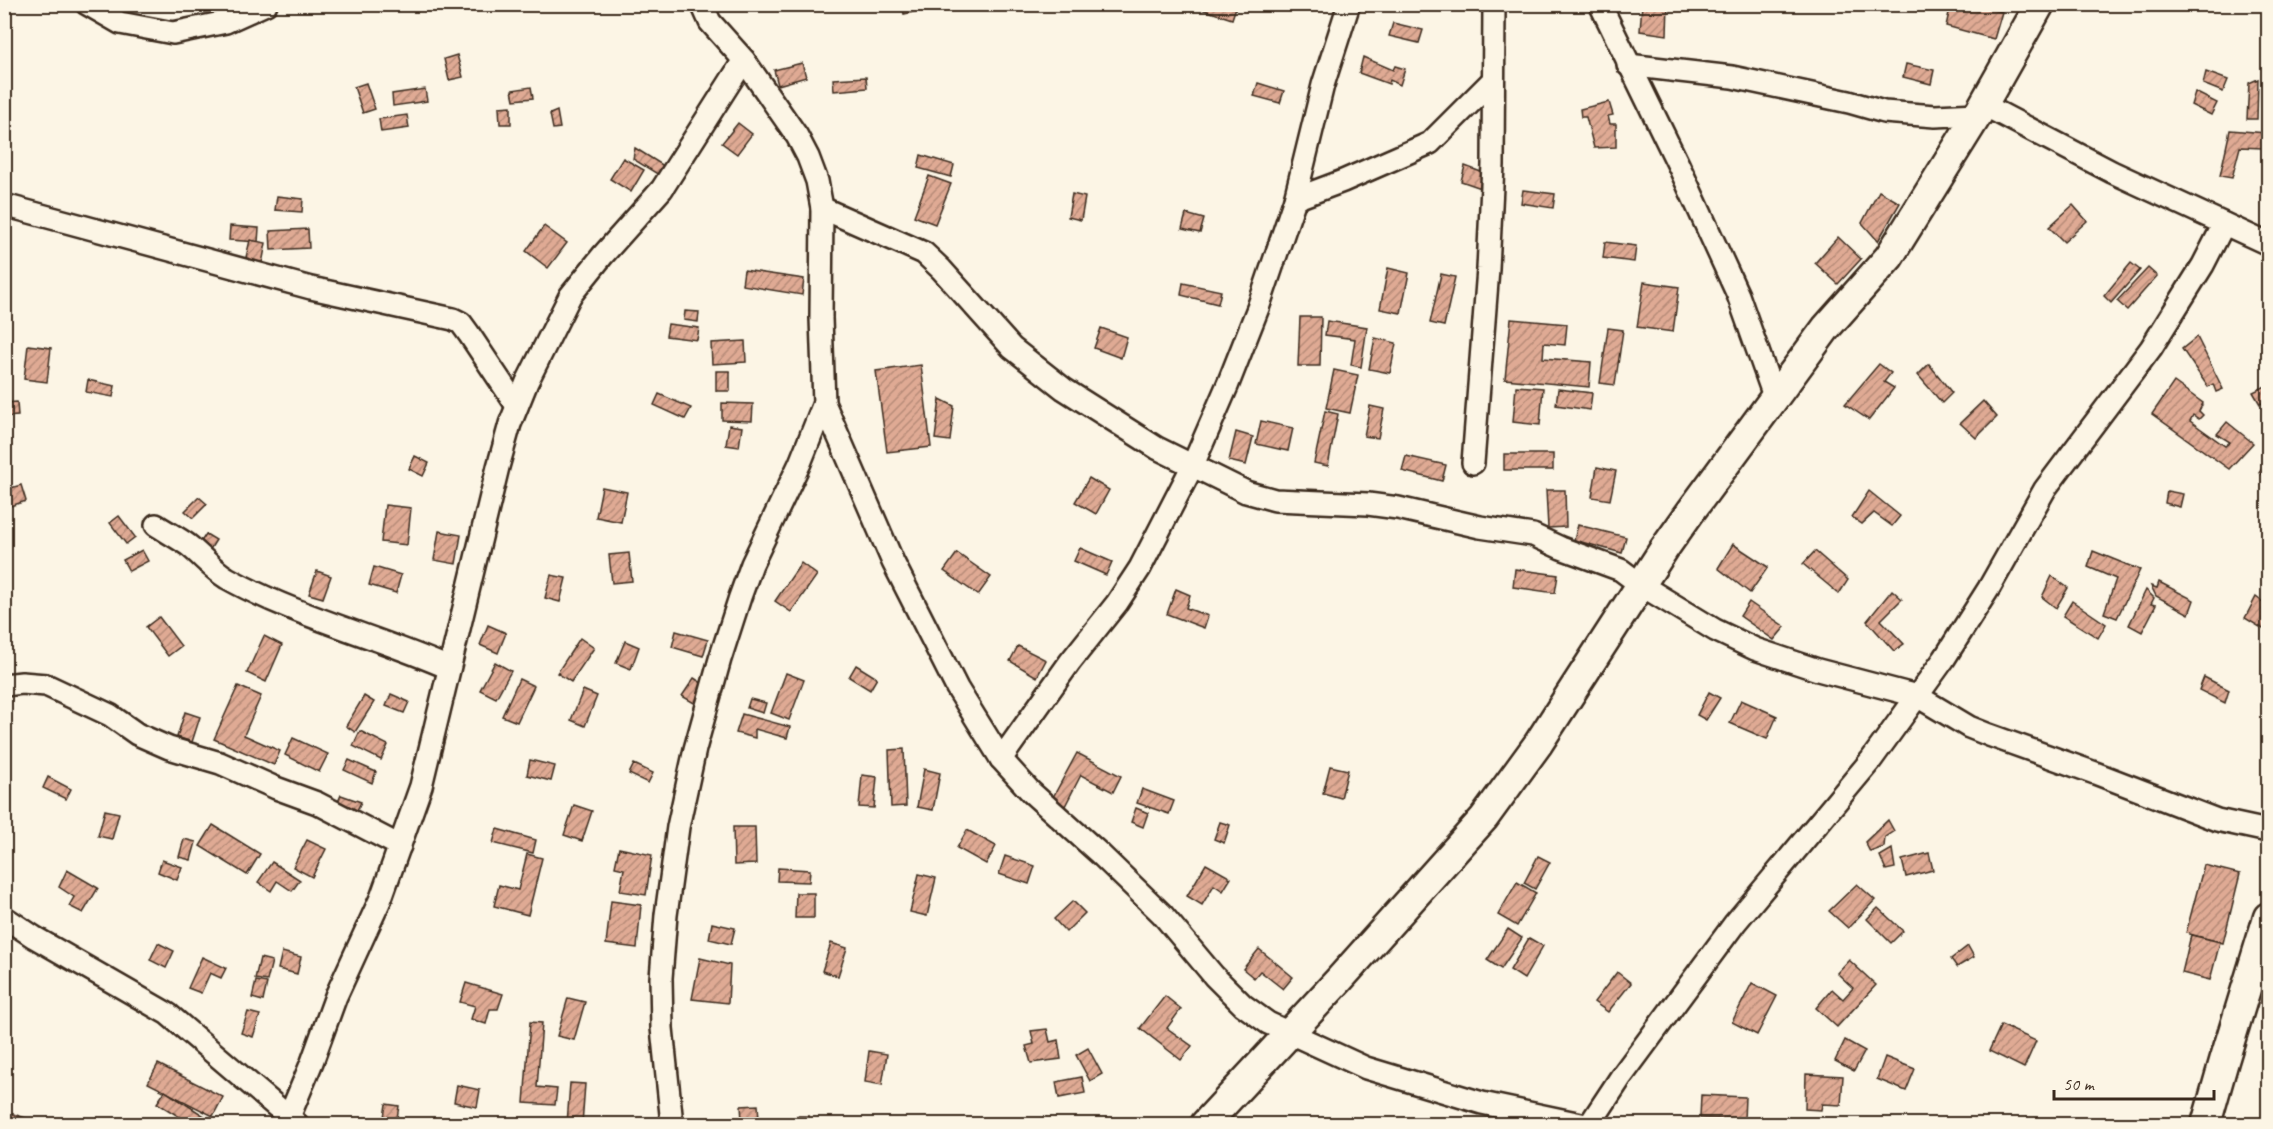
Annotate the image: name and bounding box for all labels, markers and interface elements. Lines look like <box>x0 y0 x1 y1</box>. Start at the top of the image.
scale bar <box>2054 1063 2214 1101</box>
text: 50 m <box>2063 1073 2096 1095</box>

